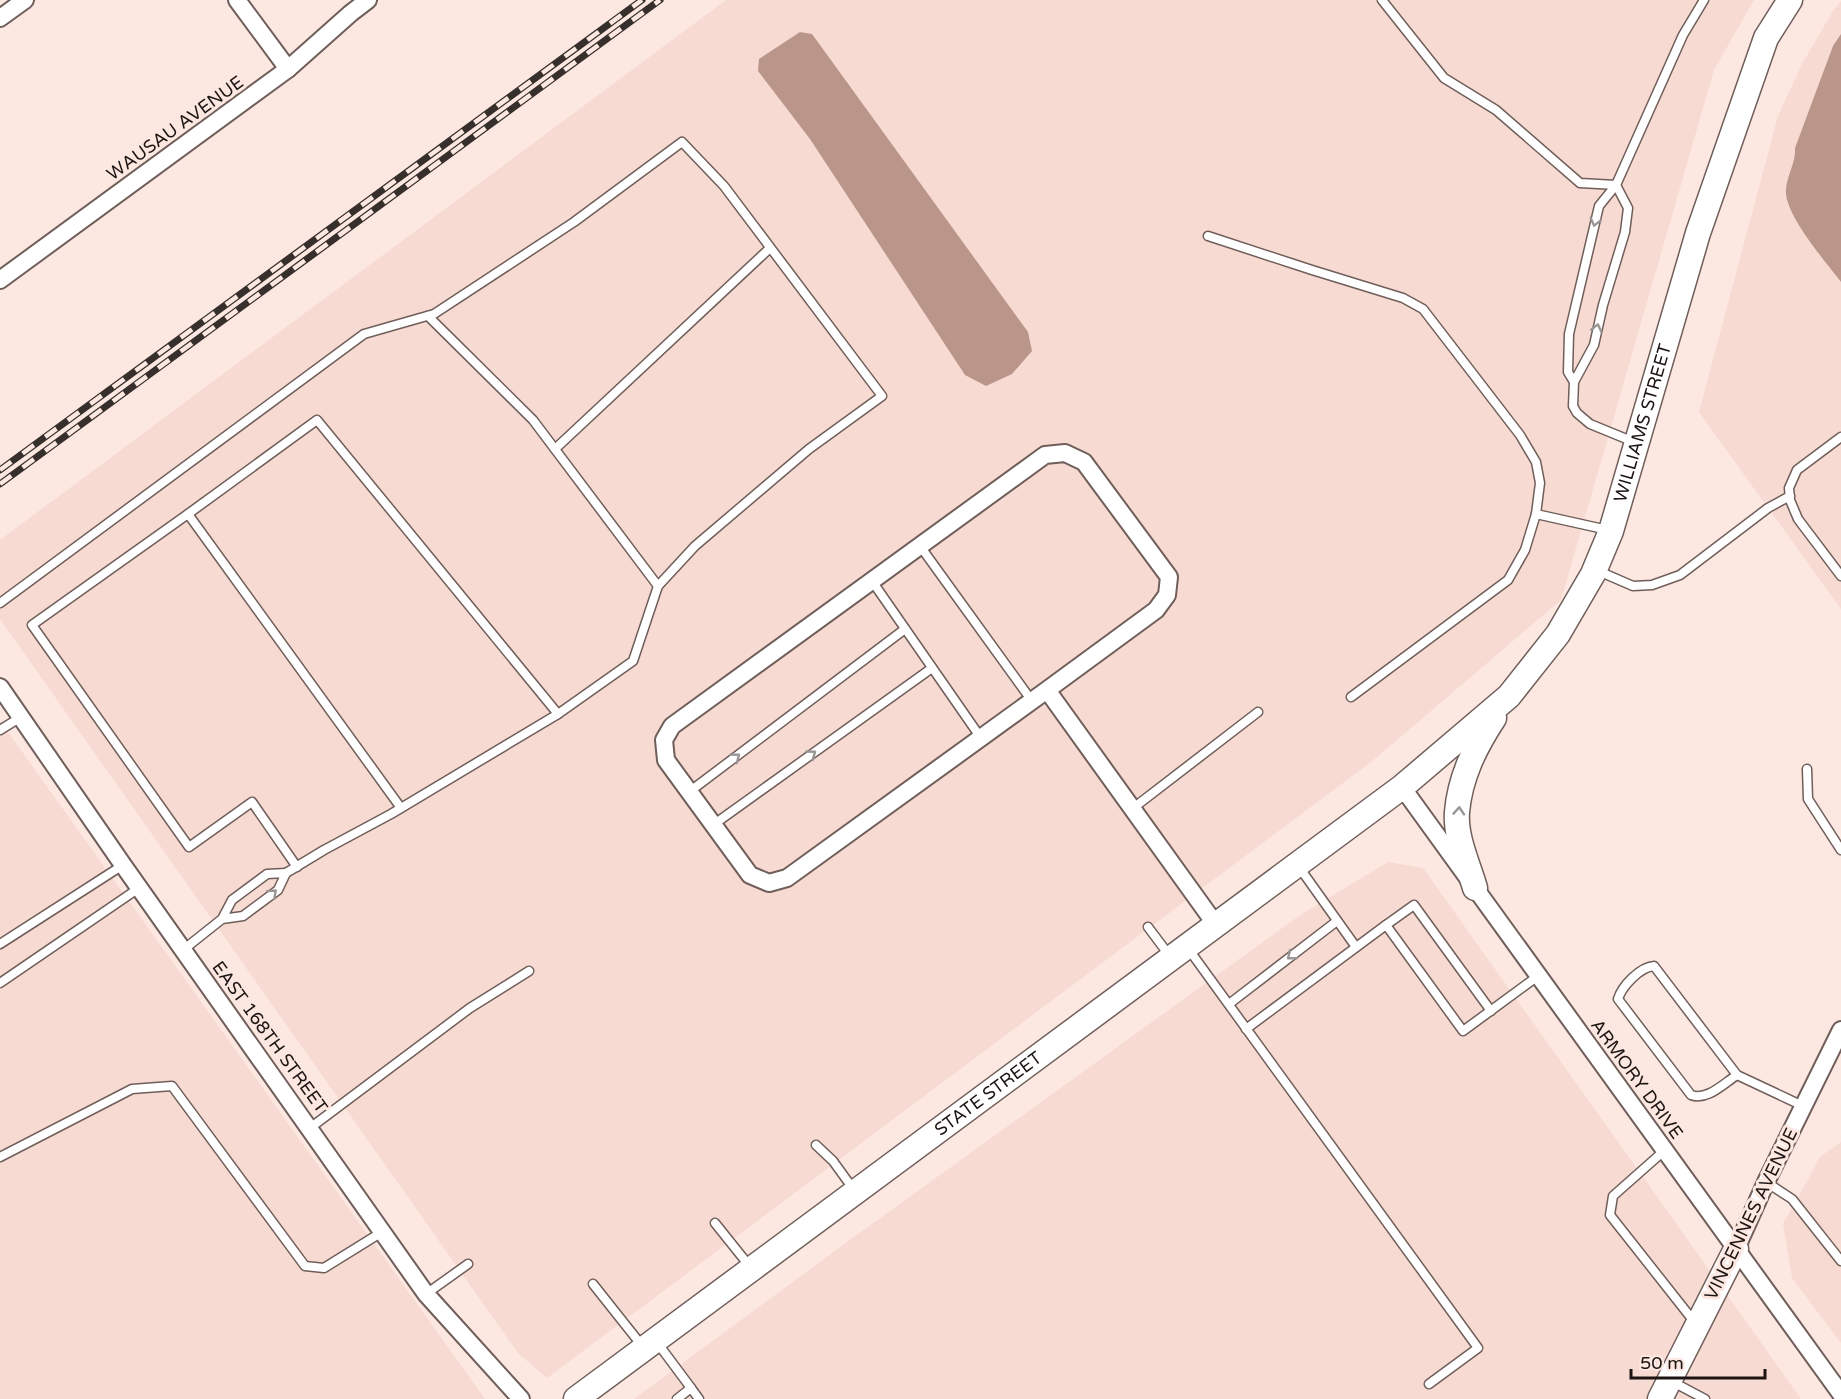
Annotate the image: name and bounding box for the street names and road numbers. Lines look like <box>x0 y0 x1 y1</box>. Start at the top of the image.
street label: WAUSAU AVENUE <box>102 71 248 185</box>
street label: WILLIAMS STREET <box>1609 341 1676 505</box>
street label: EAST 168TH STREET <box>208 957 332 1117</box>
street label: ARMORY DRIVE <box>1586 1015 1688 1143</box>
street label: STATE STREET <box>930 1047 1046 1141</box>
street label: VINCENNES AVENUE <box>1700 1124 1802 1304</box>

